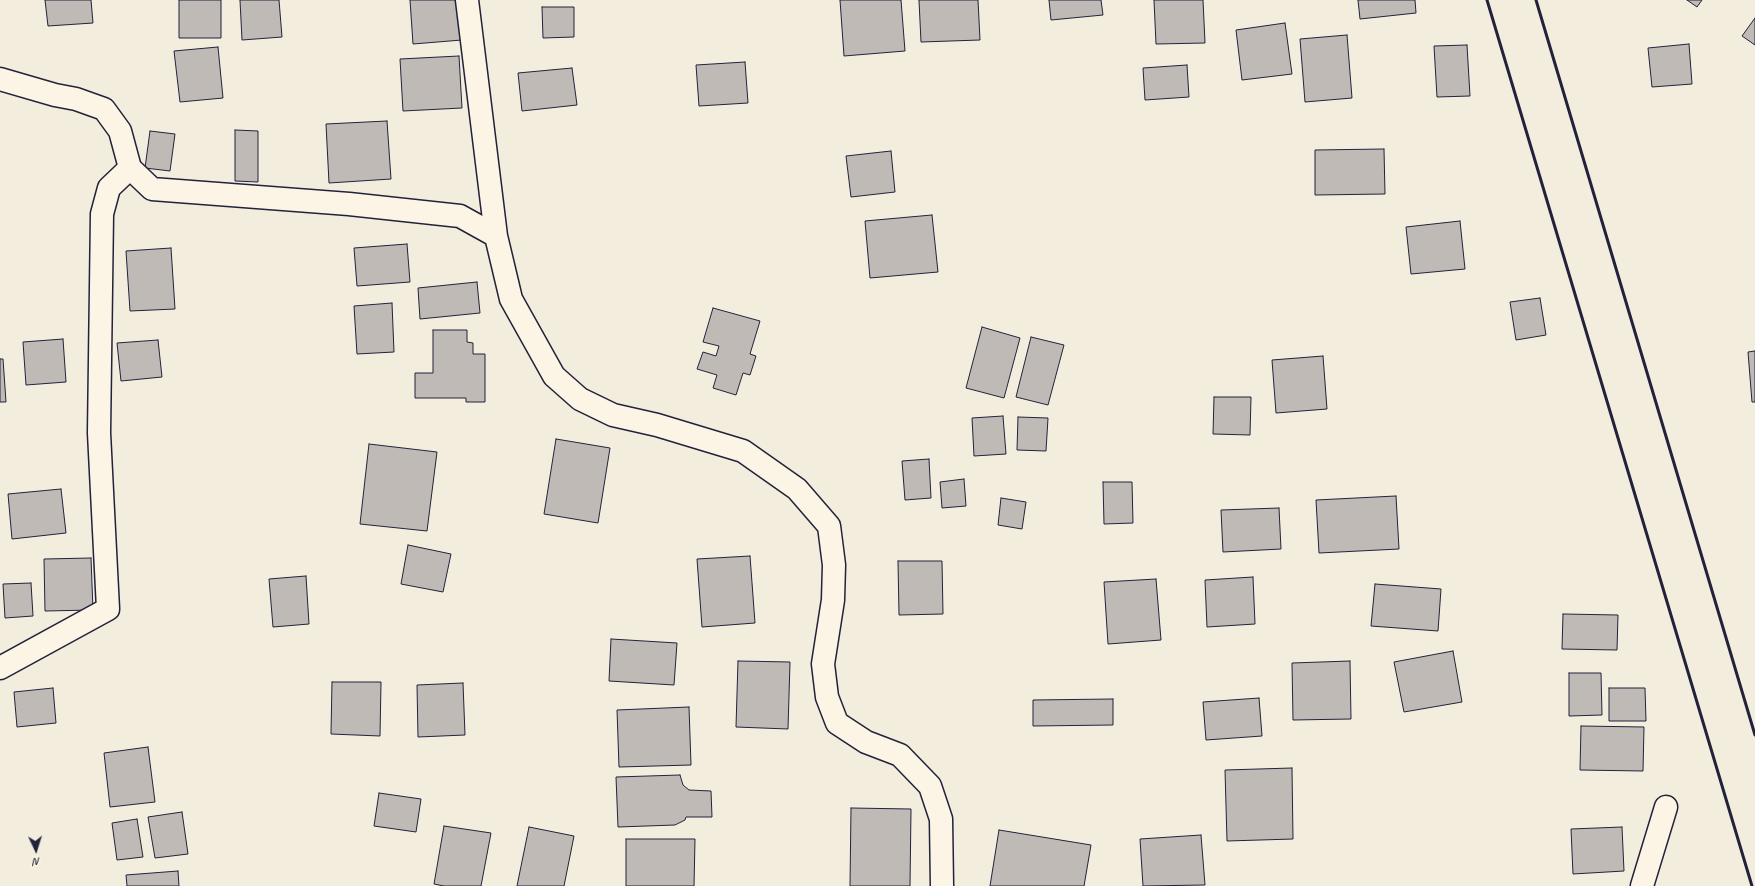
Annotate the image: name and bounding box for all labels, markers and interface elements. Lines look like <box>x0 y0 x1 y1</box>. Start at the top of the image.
north arrow <box>16 830 56 870</box>
text: N <box>33 855 41 869</box>

